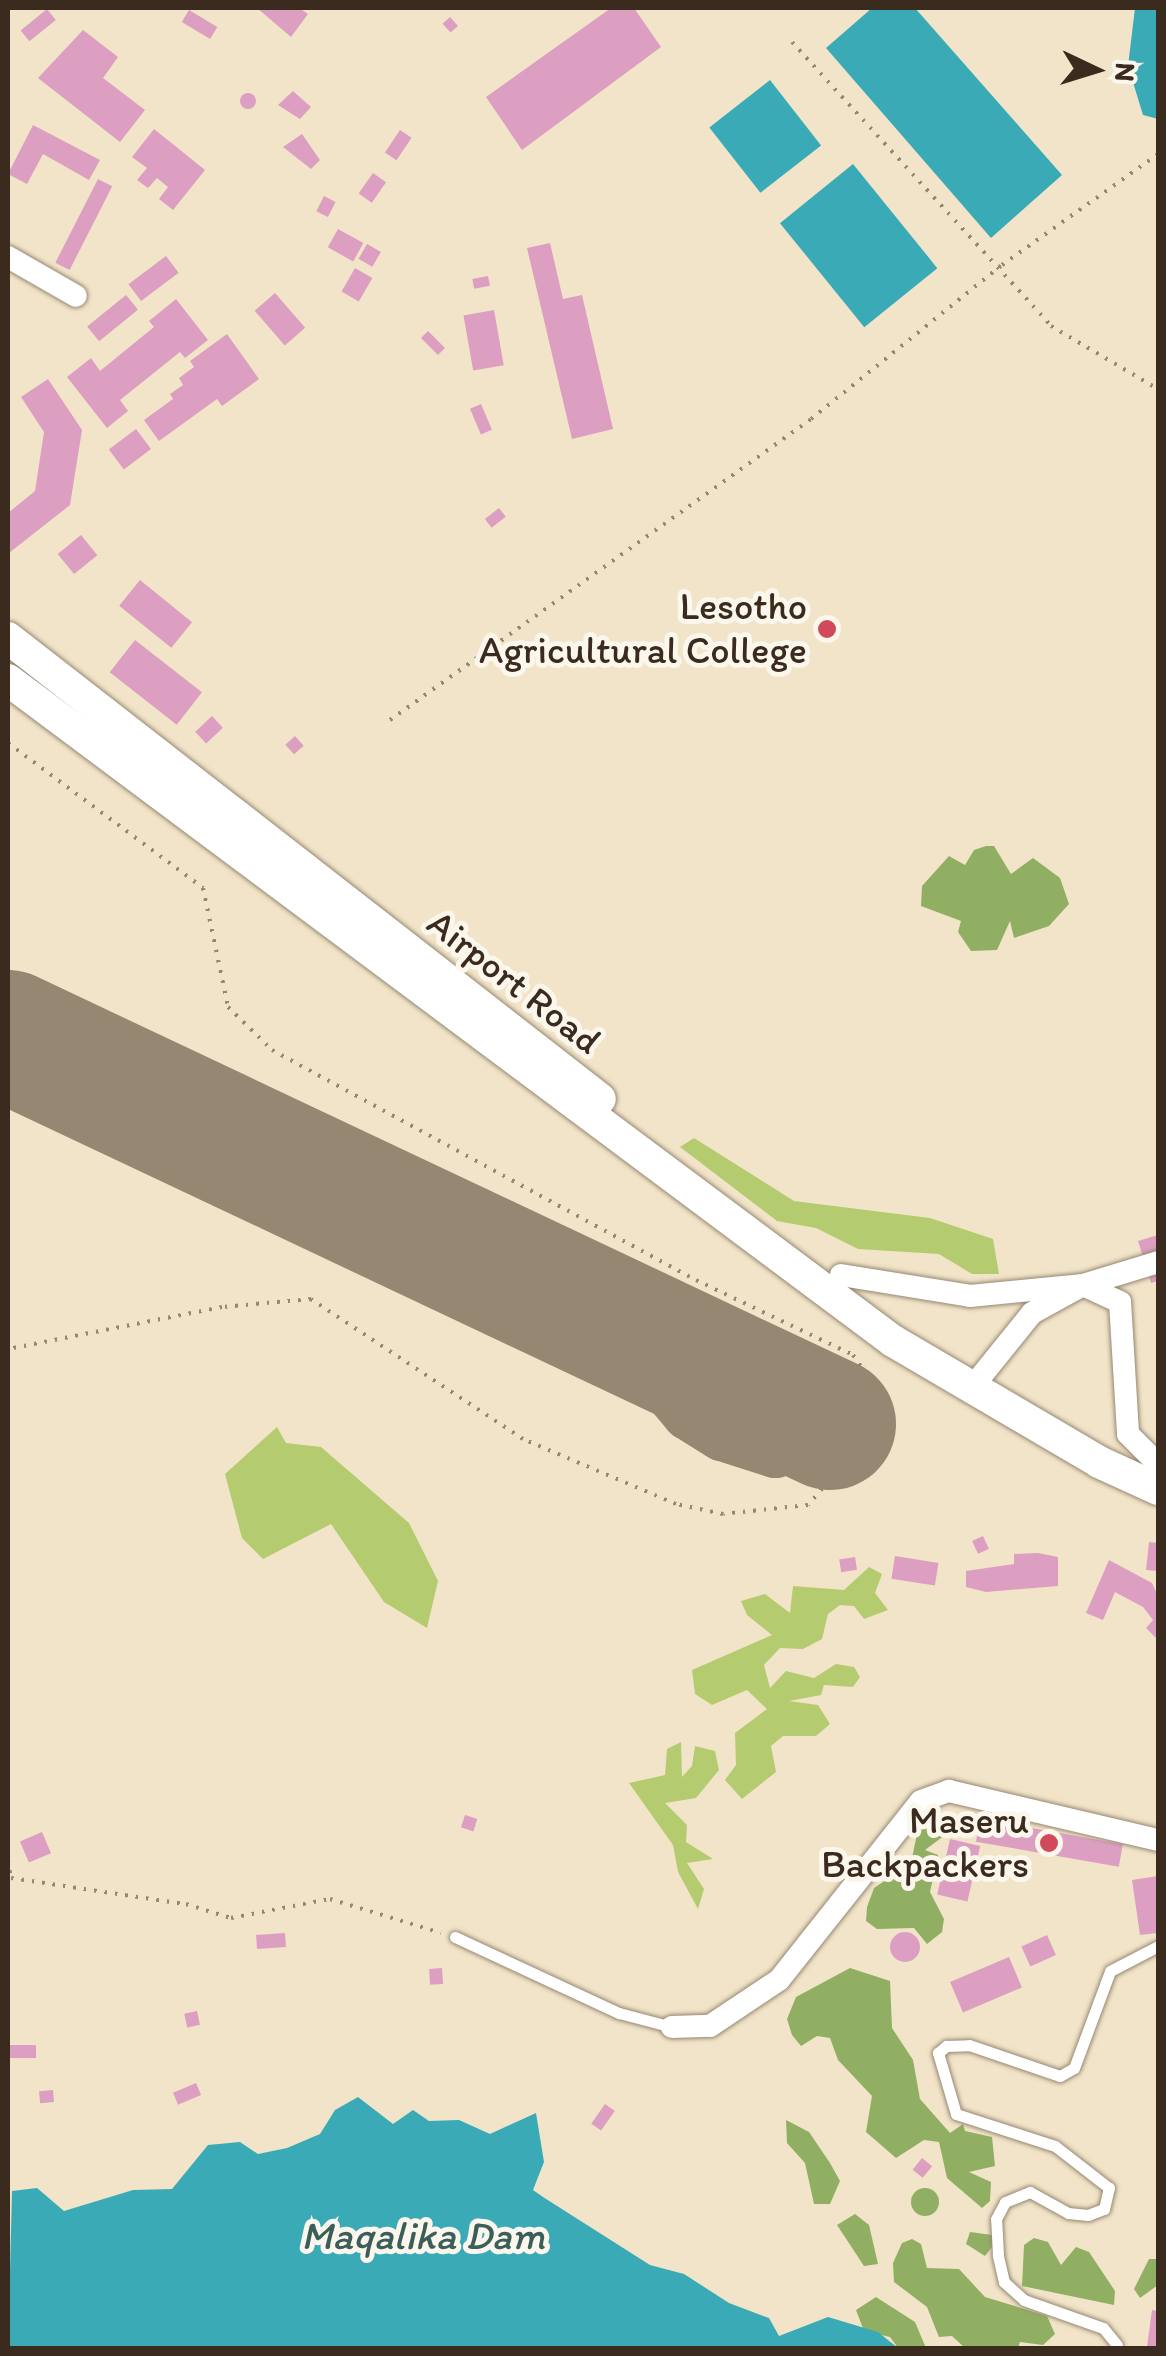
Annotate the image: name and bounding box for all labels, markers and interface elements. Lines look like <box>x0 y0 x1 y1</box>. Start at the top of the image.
north arrow <box>1046 20 1146 120</box>
text: N <box>1108 61 1144 83</box>
place label: Lesotho Agricultural College <box>479 584 807 674</box>
marker: Lesotho Agricultural College <box>816 618 838 640</box>
street label: Airport Road <box>418 900 610 1064</box>
place label: Maseru Backpackers <box>821 1798 1029 1888</box>
marker: Maseru Backpackers <box>1038 1832 1060 1854</box>
water label: Maqalika Dam <box>300 2211 546 2259</box>

